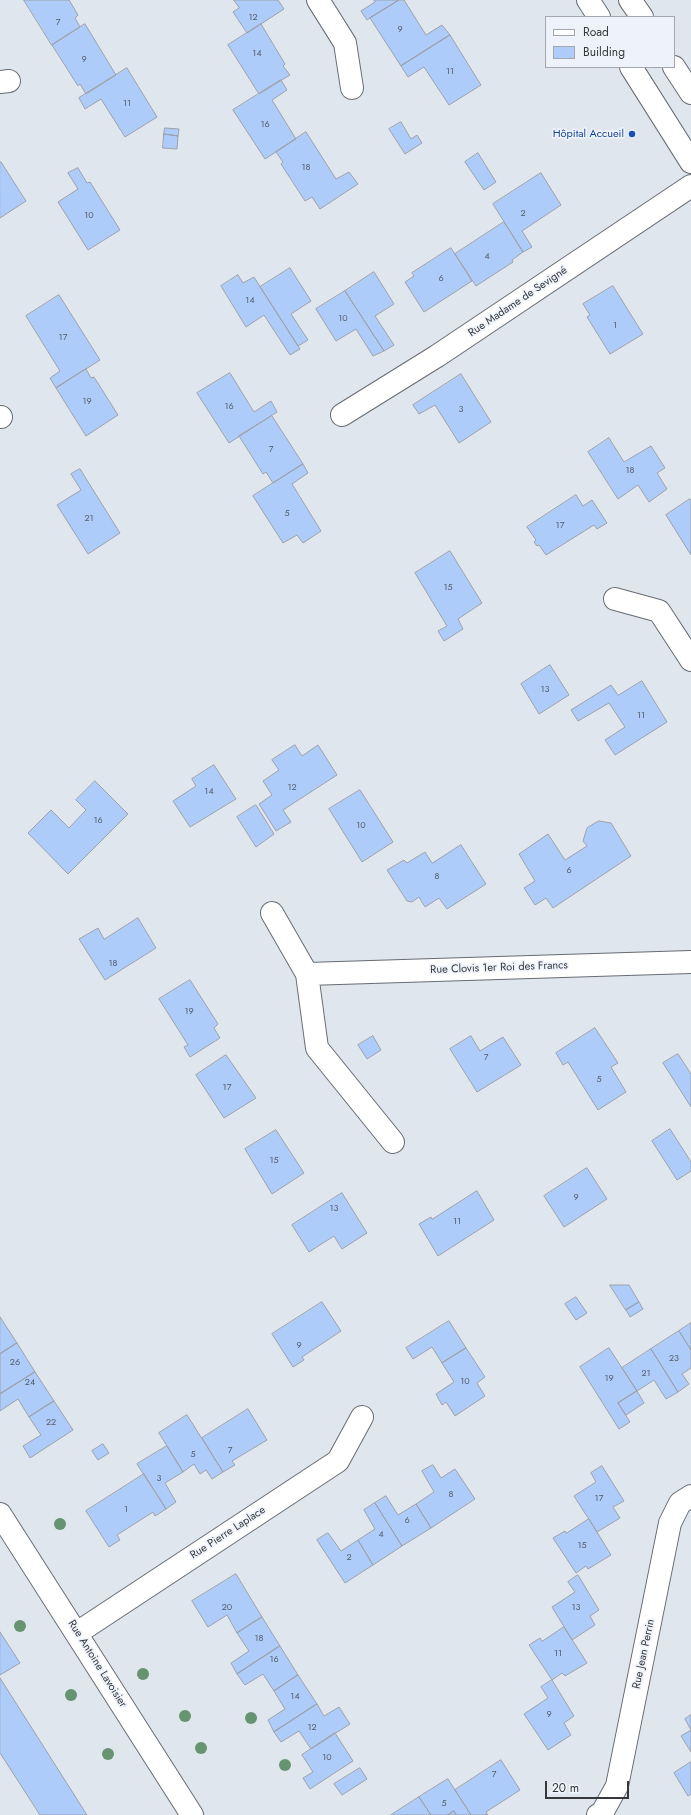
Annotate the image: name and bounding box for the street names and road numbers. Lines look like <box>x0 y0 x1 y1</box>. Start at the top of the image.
street label: Rue Madame de Sevigné <box>466 264 570 340</box>
street label: Rue Clovis 1er Roi des Francs <box>430 959 568 977</box>
street label: Rue Pierre Laplace <box>188 1504 268 1562</box>
street label: Rue Antoine Lavoisier <box>65 1618 129 1710</box>
street label: Rue Jean Perrin <box>630 1618 658 1690</box>

